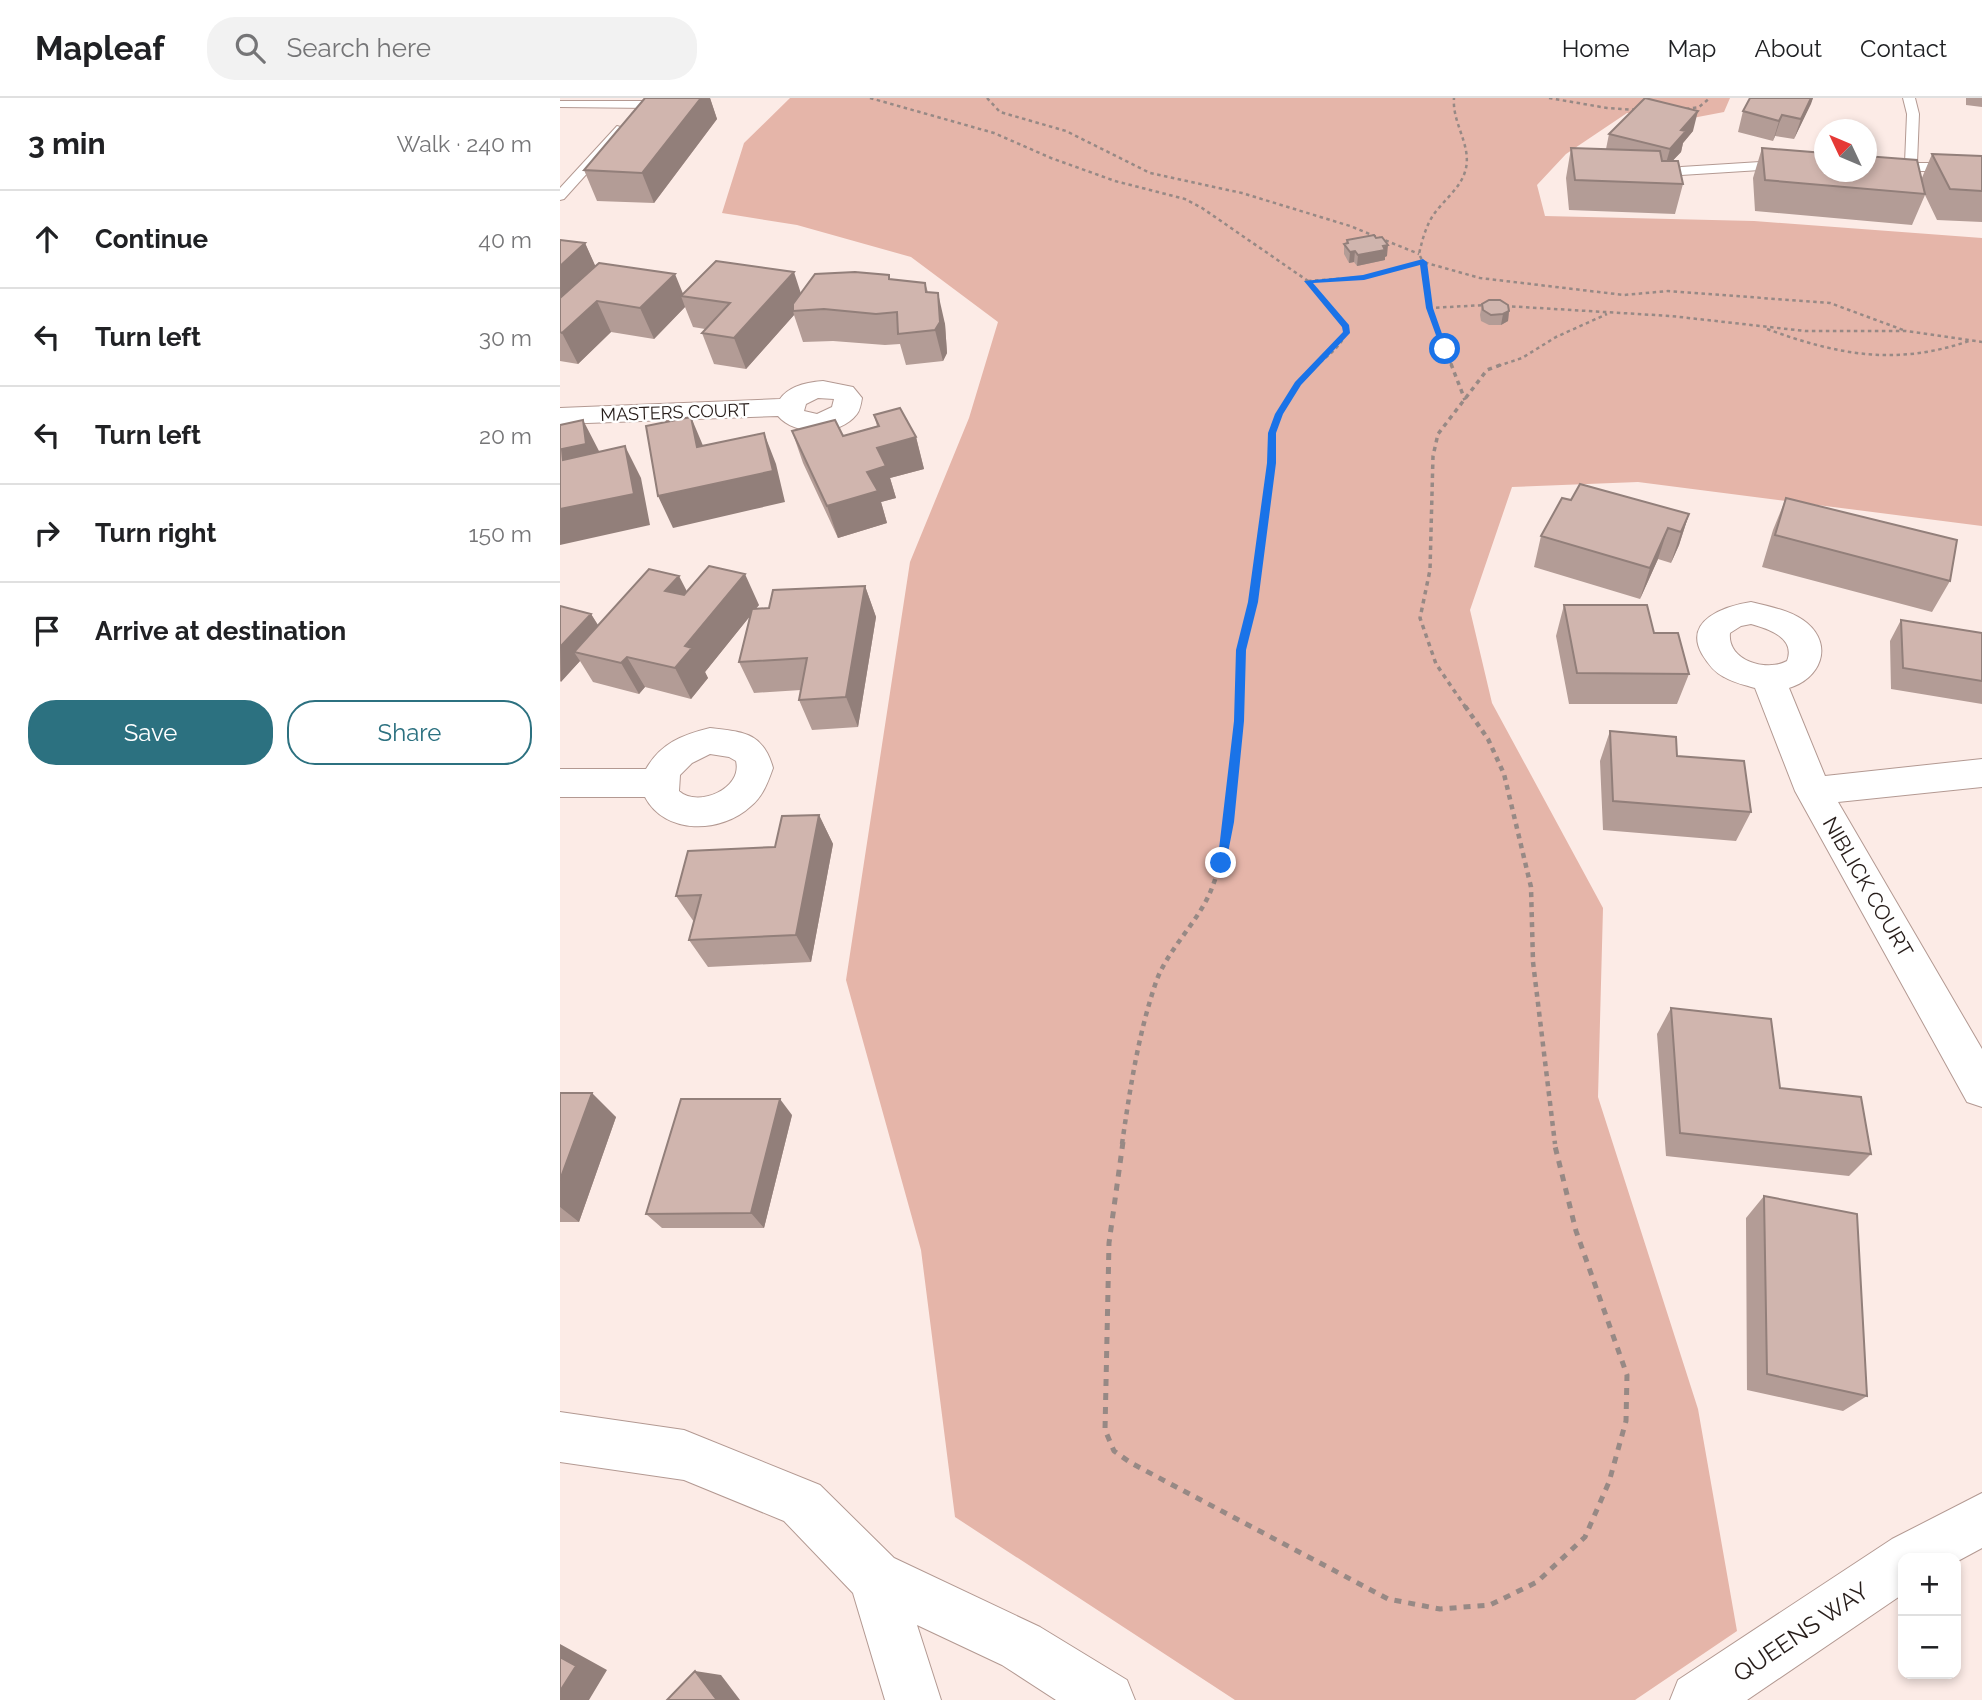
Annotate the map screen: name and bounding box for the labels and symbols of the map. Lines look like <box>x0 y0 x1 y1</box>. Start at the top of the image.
north arrow <box>1814 119 1877 182</box>
route start <box>1429 333 1460 364</box>
street label: MASTERS COURT <box>600 399 750 425</box>
street label: NIBLICK COURT <box>1818 812 1918 962</box>
route end <box>1205 847 1236 878</box>
street label: QUEENS WAY <box>1728 1576 1875 1688</box>

